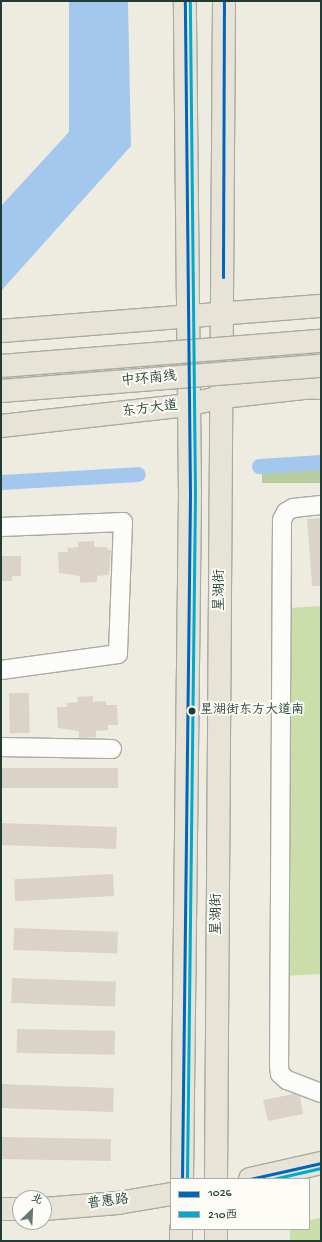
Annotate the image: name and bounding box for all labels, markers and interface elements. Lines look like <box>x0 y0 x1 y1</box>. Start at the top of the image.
street label: 中环南线 <box>120 369 178 391</box>
street label: 东方大道 <box>121 398 179 422</box>
street label: 星湖街 <box>213 569 229 611</box>
place label: 星湖街东方大道南 <box>200 703 304 719</box>
marker: 星湖街东方大道南 <box>187 706 197 716</box>
street label: 星湖街 <box>210 893 226 935</box>
legend <box>170 1178 310 1230</box>
text: 1026 <box>208 1187 232 1201</box>
north arrow <box>12 1190 52 1230</box>
text: 北 <box>29 1192 44 1208</box>
street label: 普惠路 <box>86 1192 130 1214</box>
text: 210西 <box>208 1209 238 1223</box>

